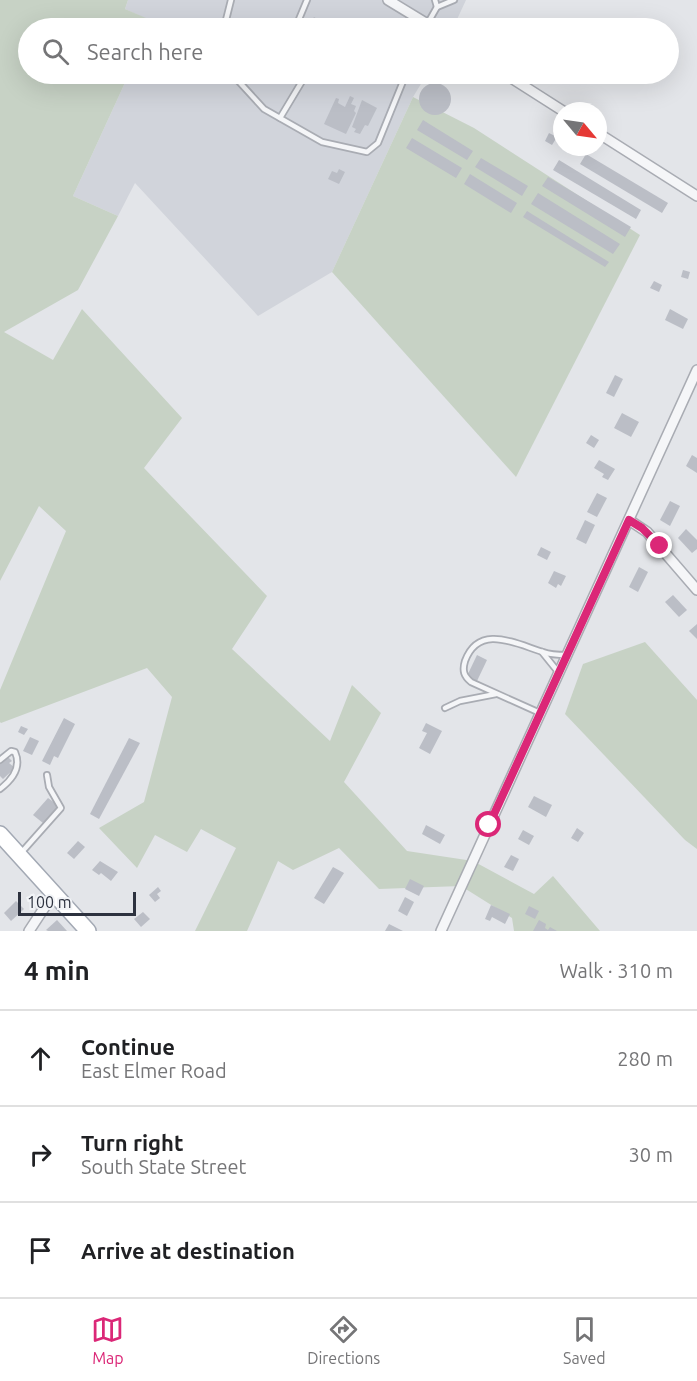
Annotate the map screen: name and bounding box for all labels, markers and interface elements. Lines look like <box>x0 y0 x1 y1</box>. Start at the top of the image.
search box <box>18 18 679 84</box>
icon: search <box>39 35 72 68</box>
text: Search here <box>87 39 203 64</box>
north arrow <box>553 102 607 156</box>
route end <box>646 532 672 558</box>
route start <box>475 811 501 837</box>
scale bar <box>18 889 136 916</box>
text: 100 m <box>27 893 72 911</box>
text: 4 min <box>24 956 90 985</box>
text: Walk · 310 m <box>560 959 673 982</box>
text: Continue <box>81 1034 175 1059</box>
icon: ahead <box>24 1042 57 1075</box>
text: 280 m <box>617 1047 673 1070</box>
text: East Elmer Road <box>81 1059 227 1082</box>
text: Turn right <box>81 1130 183 1155</box>
icon: right <box>24 1138 57 1171</box>
text: 30 m <box>629 1143 673 1166</box>
text: South State Street <box>81 1155 246 1178</box>
icon: arrive <box>24 1234 57 1267</box>
text: Arrive at destination <box>81 1238 295 1263</box>
tab: Map <box>91 1313 124 1367</box>
tab: Directions <box>307 1313 380 1367</box>
tab: Saved <box>563 1313 606 1367</box>

